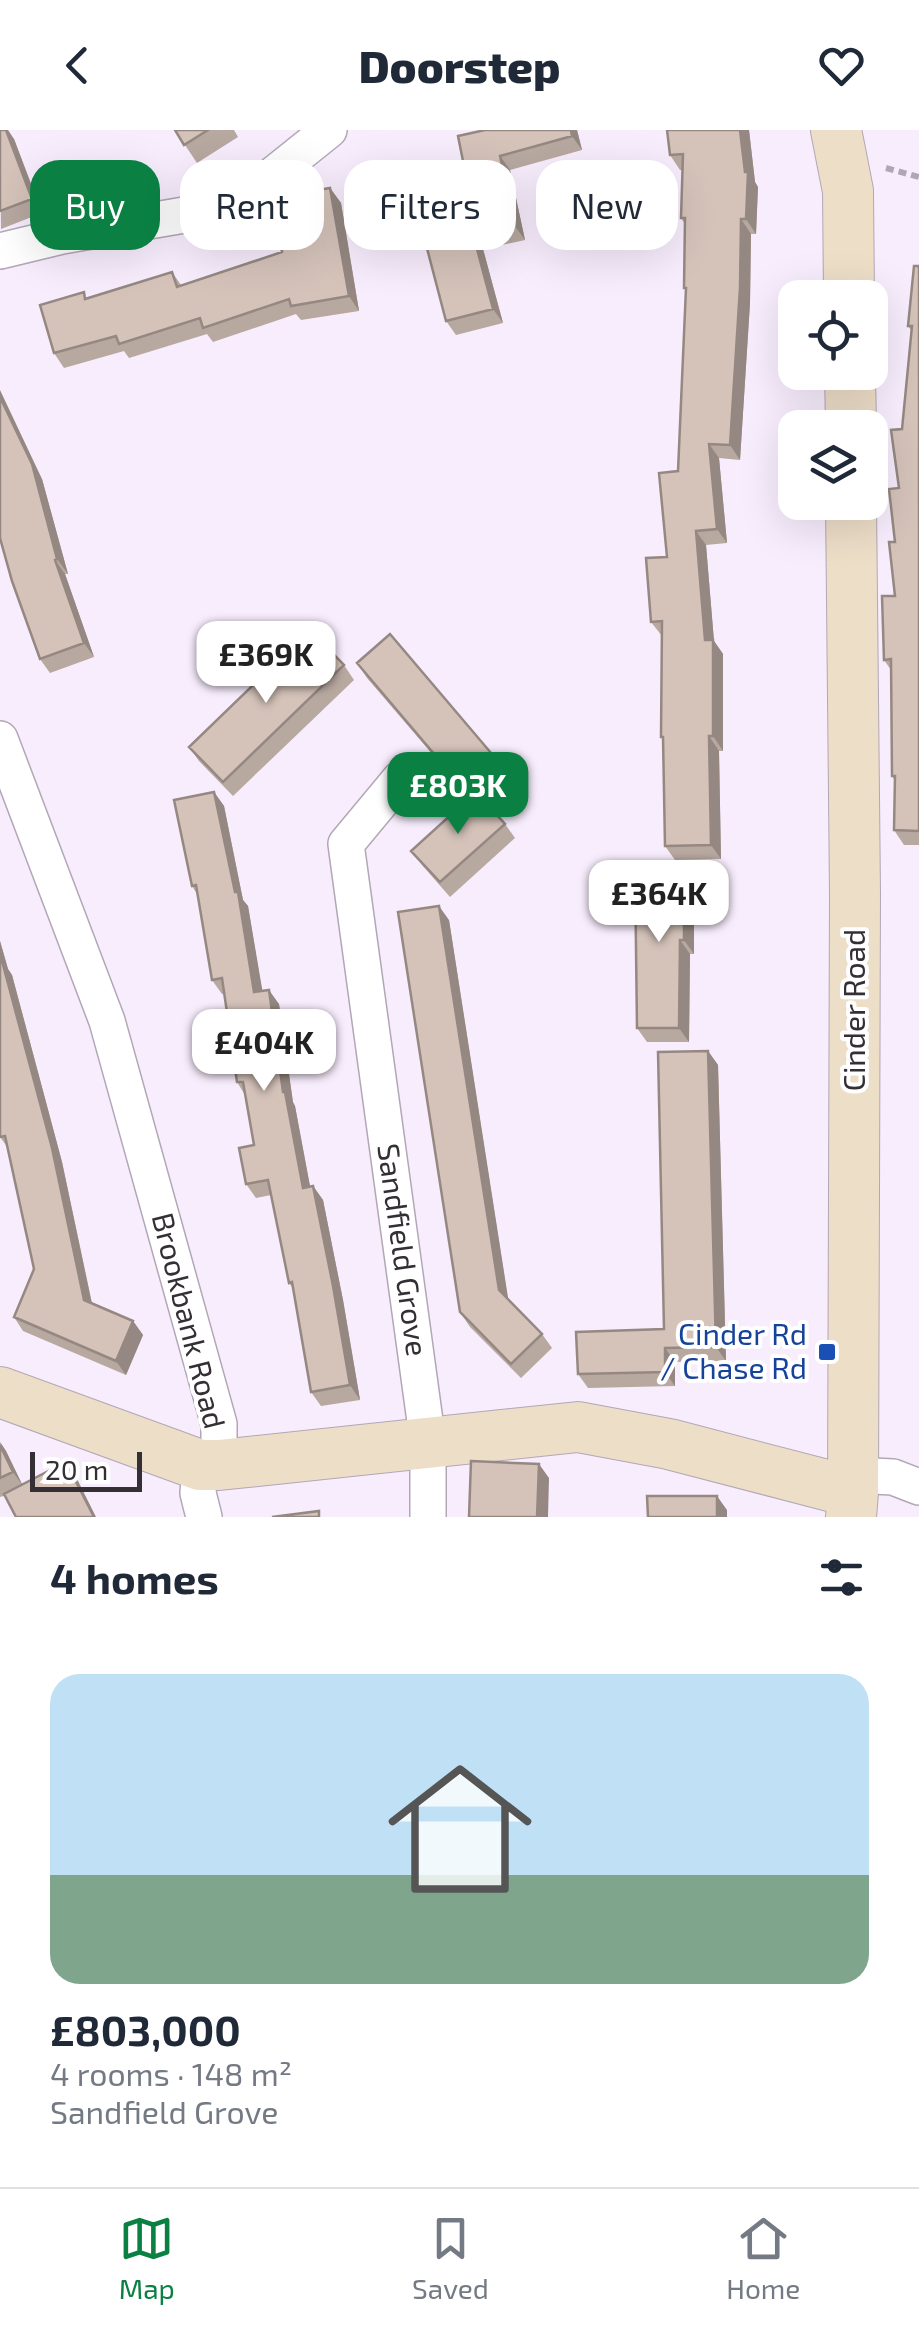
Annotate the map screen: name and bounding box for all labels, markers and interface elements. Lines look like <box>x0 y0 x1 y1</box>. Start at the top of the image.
icon: back <box>50 38 105 93</box>
text: Doorstep <box>358 38 561 92</box>
icon: heart <box>814 38 869 93</box>
chip: Buy <box>30 160 160 250</box>
chip: Rent <box>180 160 324 250</box>
chip: Filters <box>344 160 516 250</box>
chip: New <box>536 160 678 250</box>
map controls <box>778 280 888 520</box>
button: locate <box>778 280 888 390</box>
button: layers <box>778 410 888 520</box>
pin: £369K <box>196 621 336 706</box>
text: £369K <box>219 634 313 672</box>
pin: £803K <box>388 752 528 837</box>
text: £803K <box>409 765 507 803</box>
pin: £364K <box>589 860 729 945</box>
text: £364K <box>611 873 707 911</box>
street label: Cinder Road <box>835 929 871 1091</box>
pin: £404K <box>194 1009 334 1094</box>
text: £404K <box>214 1022 314 1060</box>
street label: Sandfield Grove <box>371 1141 437 1358</box>
street label: Brookbank Road <box>146 1209 234 1432</box>
place label: Cinder Rd / Chase Rd <box>660 1315 807 1385</box>
marker: Cinder Rd / Chase Rd <box>816 1341 838 1363</box>
scale bar <box>30 1447 142 1492</box>
text: 20 m <box>45 1452 108 1486</box>
icon: filters <box>814 1550 869 1605</box>
text: 4 homes <box>50 1552 219 1602</box>
icon: home <box>370 1739 550 1919</box>
text: £803,000 <box>50 2004 241 2054</box>
text: 4 rooms · 148 m² <box>50 2054 292 2092</box>
text: Sandfield Grove <box>50 2092 278 2130</box>
tab: Map <box>119 2211 175 2305</box>
tab: Saved <box>412 2211 489 2305</box>
tab: Home <box>726 2211 800 2305</box>

